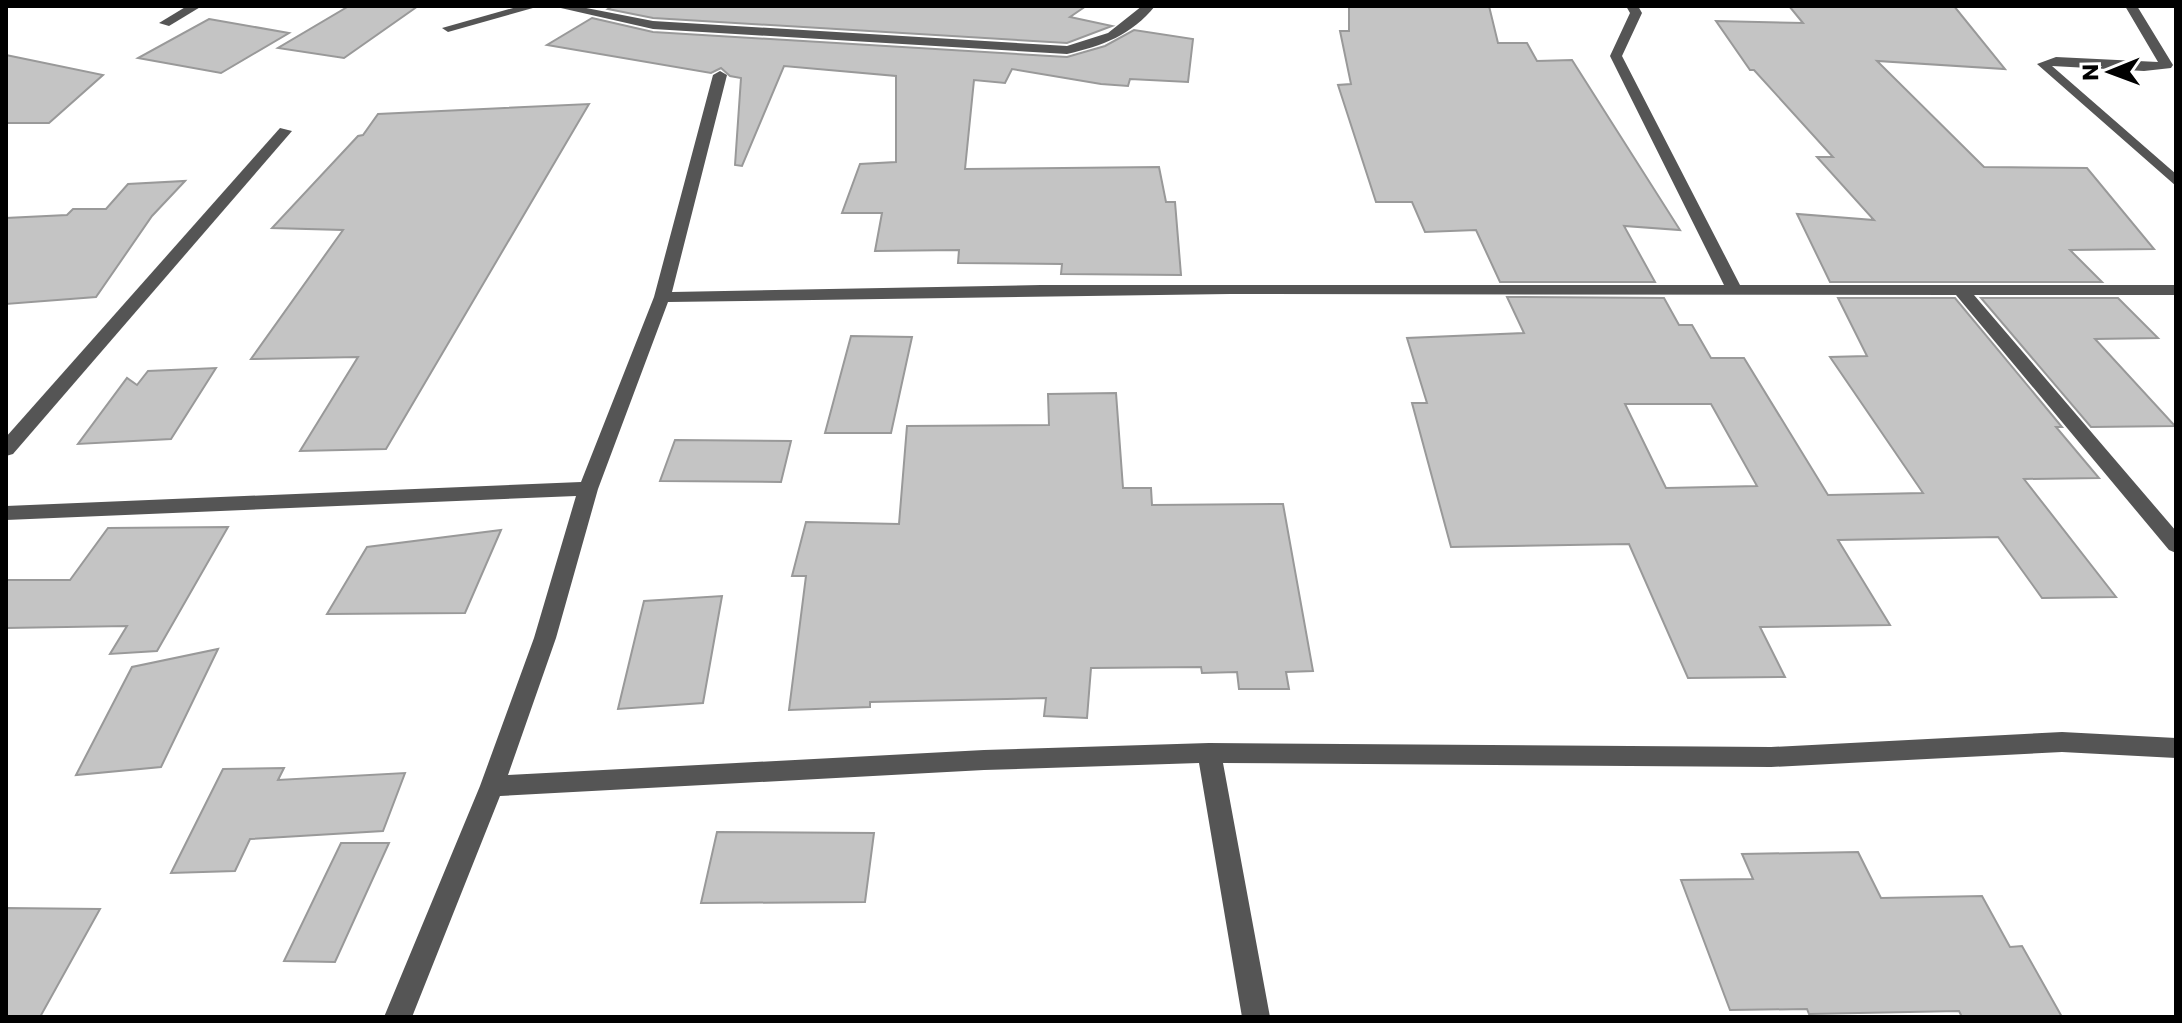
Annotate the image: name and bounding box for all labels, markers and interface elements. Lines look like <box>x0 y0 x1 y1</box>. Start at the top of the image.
north arrow <box>2070 32 2150 112</box>
text: N <box>2075 64 2106 81</box>

